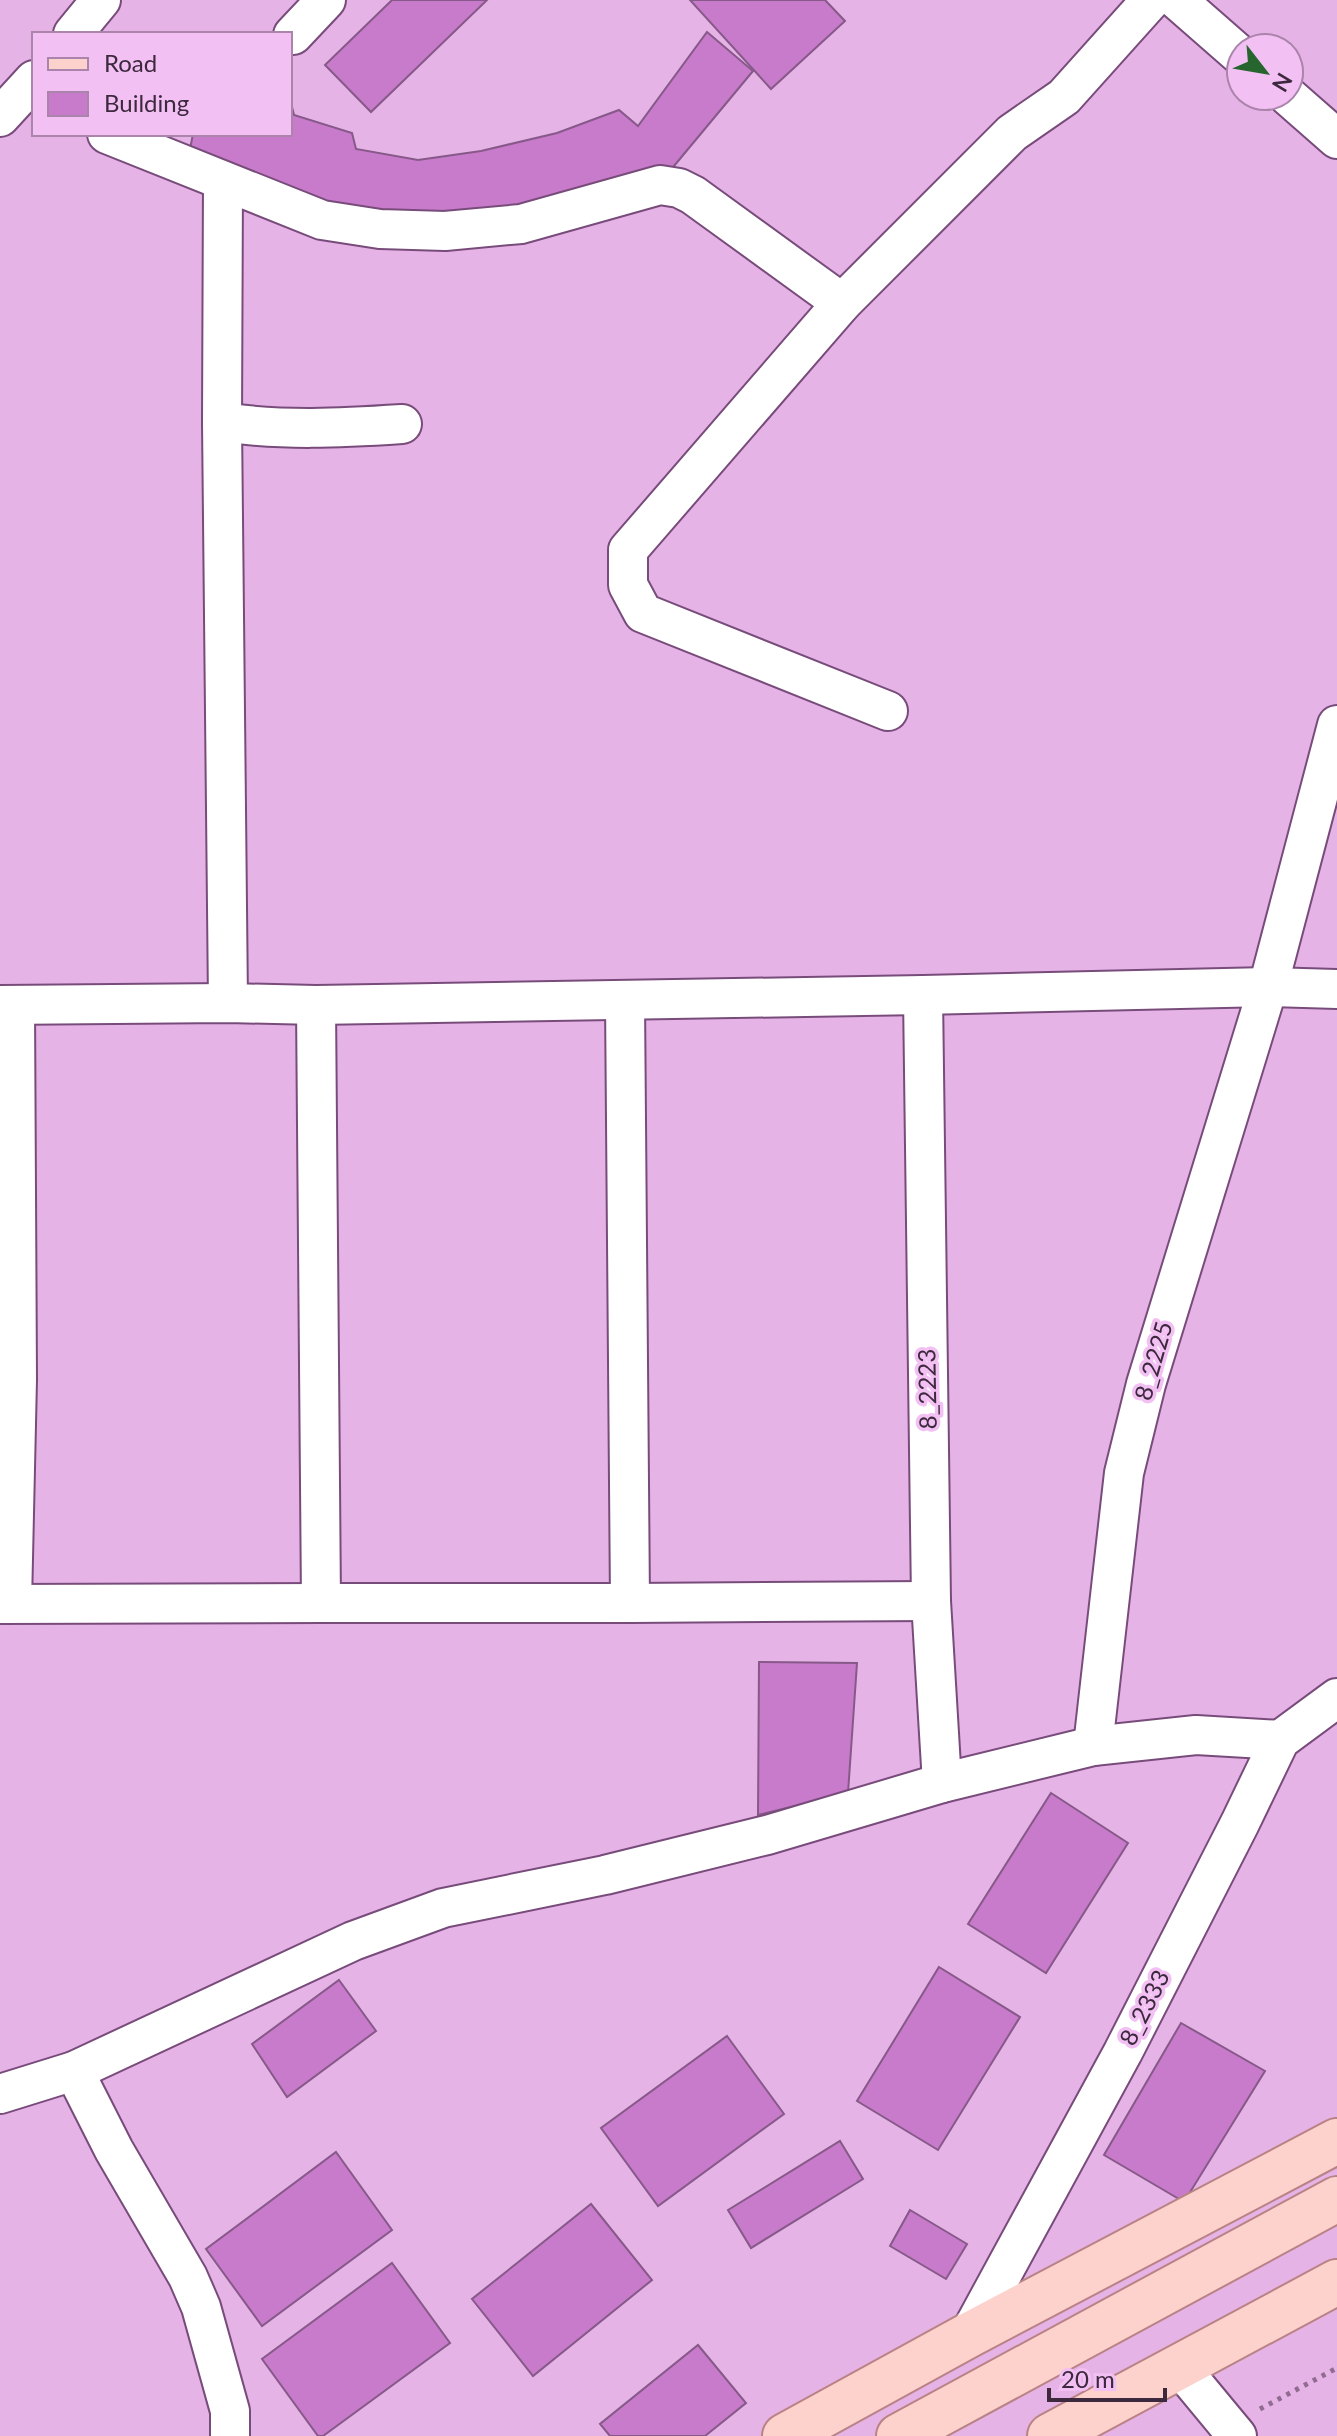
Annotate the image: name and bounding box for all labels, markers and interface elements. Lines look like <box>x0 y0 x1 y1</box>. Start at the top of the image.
legend <box>32 32 292 136</box>
north arrow <box>1225 32 1305 112</box>
text: Road <box>104 48 157 77</box>
text: N <box>1267 68 1299 97</box>
text: Building <box>104 88 189 117</box>
street label: 8_2225 <box>1128 1318 1178 1403</box>
street label: 8_2223 <box>911 1348 942 1430</box>
street label: 8_2333 <box>1112 1965 1175 2050</box>
scale bar <box>1049 2352 1165 2402</box>
text: 20 m <box>1061 2364 1115 2393</box>

